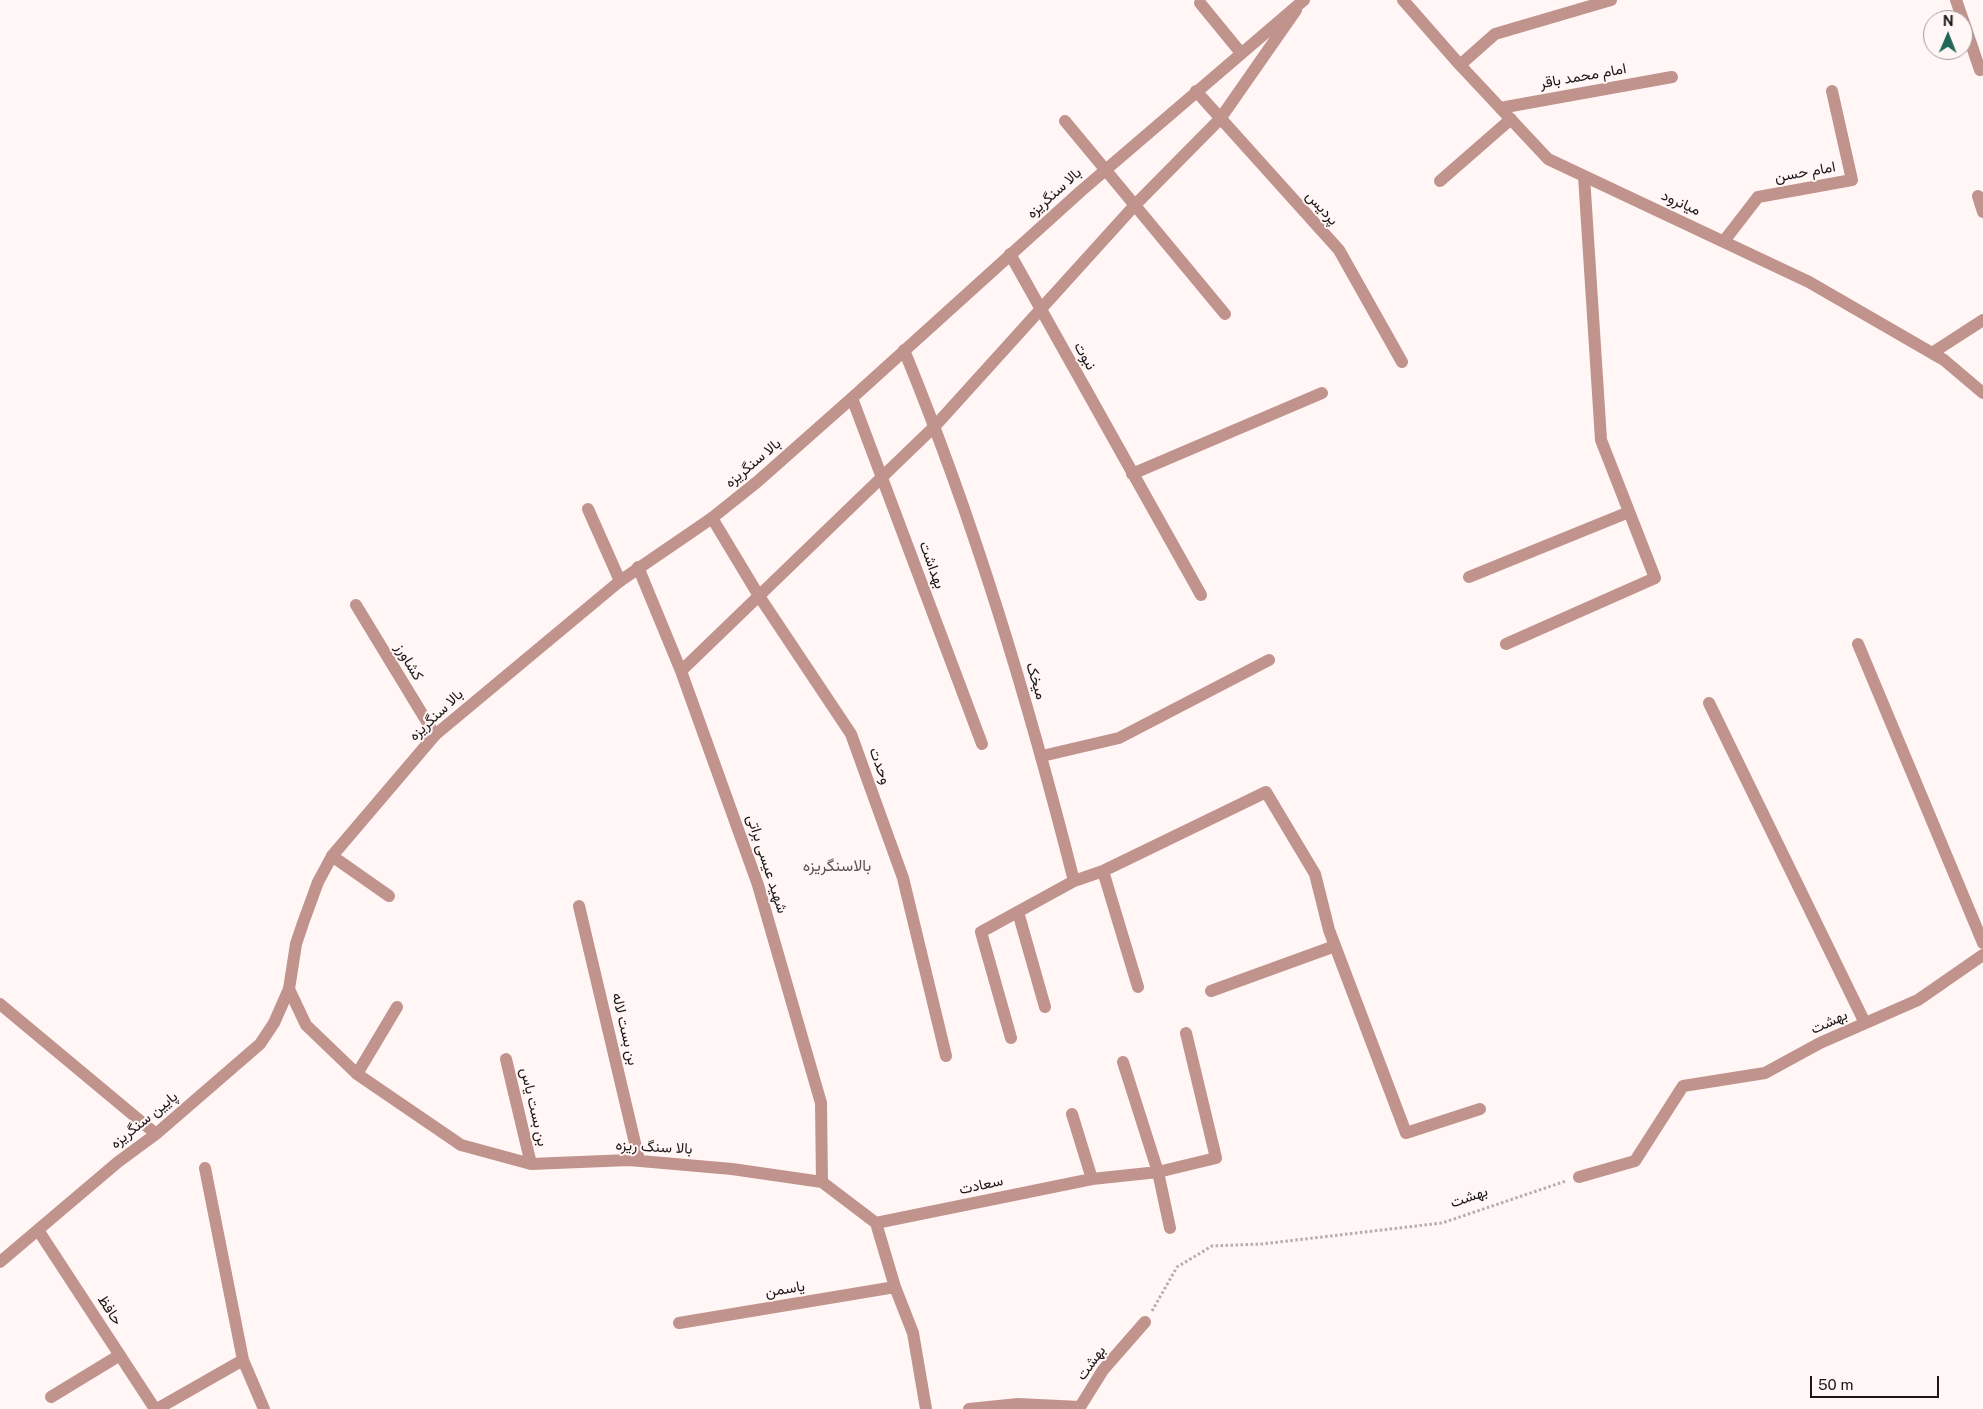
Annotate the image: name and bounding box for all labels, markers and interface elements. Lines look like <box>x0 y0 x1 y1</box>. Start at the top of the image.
north arrow <box>1923 10 1973 60</box>
text: N <box>1943 13 1954 29</box>
street label: امام محمد باقر <box>1538 60 1628 92</box>
street label: امام حسن <box>1773 158 1837 186</box>
street label: بالا سنگریزه <box>1023 164 1085 222</box>
street label: میانرود <box>1659 186 1703 220</box>
street label: پردیس <box>1302 187 1342 229</box>
street label: نبوت <box>1070 339 1100 373</box>
street label: بالا سنگریزه <box>721 434 785 492</box>
street label: بهداشت <box>915 539 949 591</box>
street label: کشاورز <box>391 640 427 684</box>
street label: میخک <box>1022 660 1050 702</box>
street label: بالا سنگریزه <box>405 685 467 745</box>
street label: وحدت <box>865 745 895 787</box>
street label: شهید عیسی براتی <box>743 812 791 916</box>
district label: بالاسنگریزه <box>803 856 871 876</box>
street label: بن بست لاله <box>608 991 642 1067</box>
street label: بهشت <box>1808 1006 1850 1038</box>
street label: بن بست یاس <box>516 1066 552 1148</box>
street label: پایین سنگریزه <box>107 1087 181 1153</box>
street label: بالا سنگ ریزه <box>615 1136 693 1158</box>
street label: سعادت <box>957 1172 1005 1198</box>
street label: بهشت <box>1448 1182 1490 1212</box>
street label: یاسمن <box>764 1277 806 1301</box>
street label: حافظ <box>94 1292 126 1328</box>
street label: بهشت <box>1072 1342 1110 1384</box>
scale bar <box>1813 1366 1942 1398</box>
text: 50 m <box>1818 1376 1853 1393</box>

